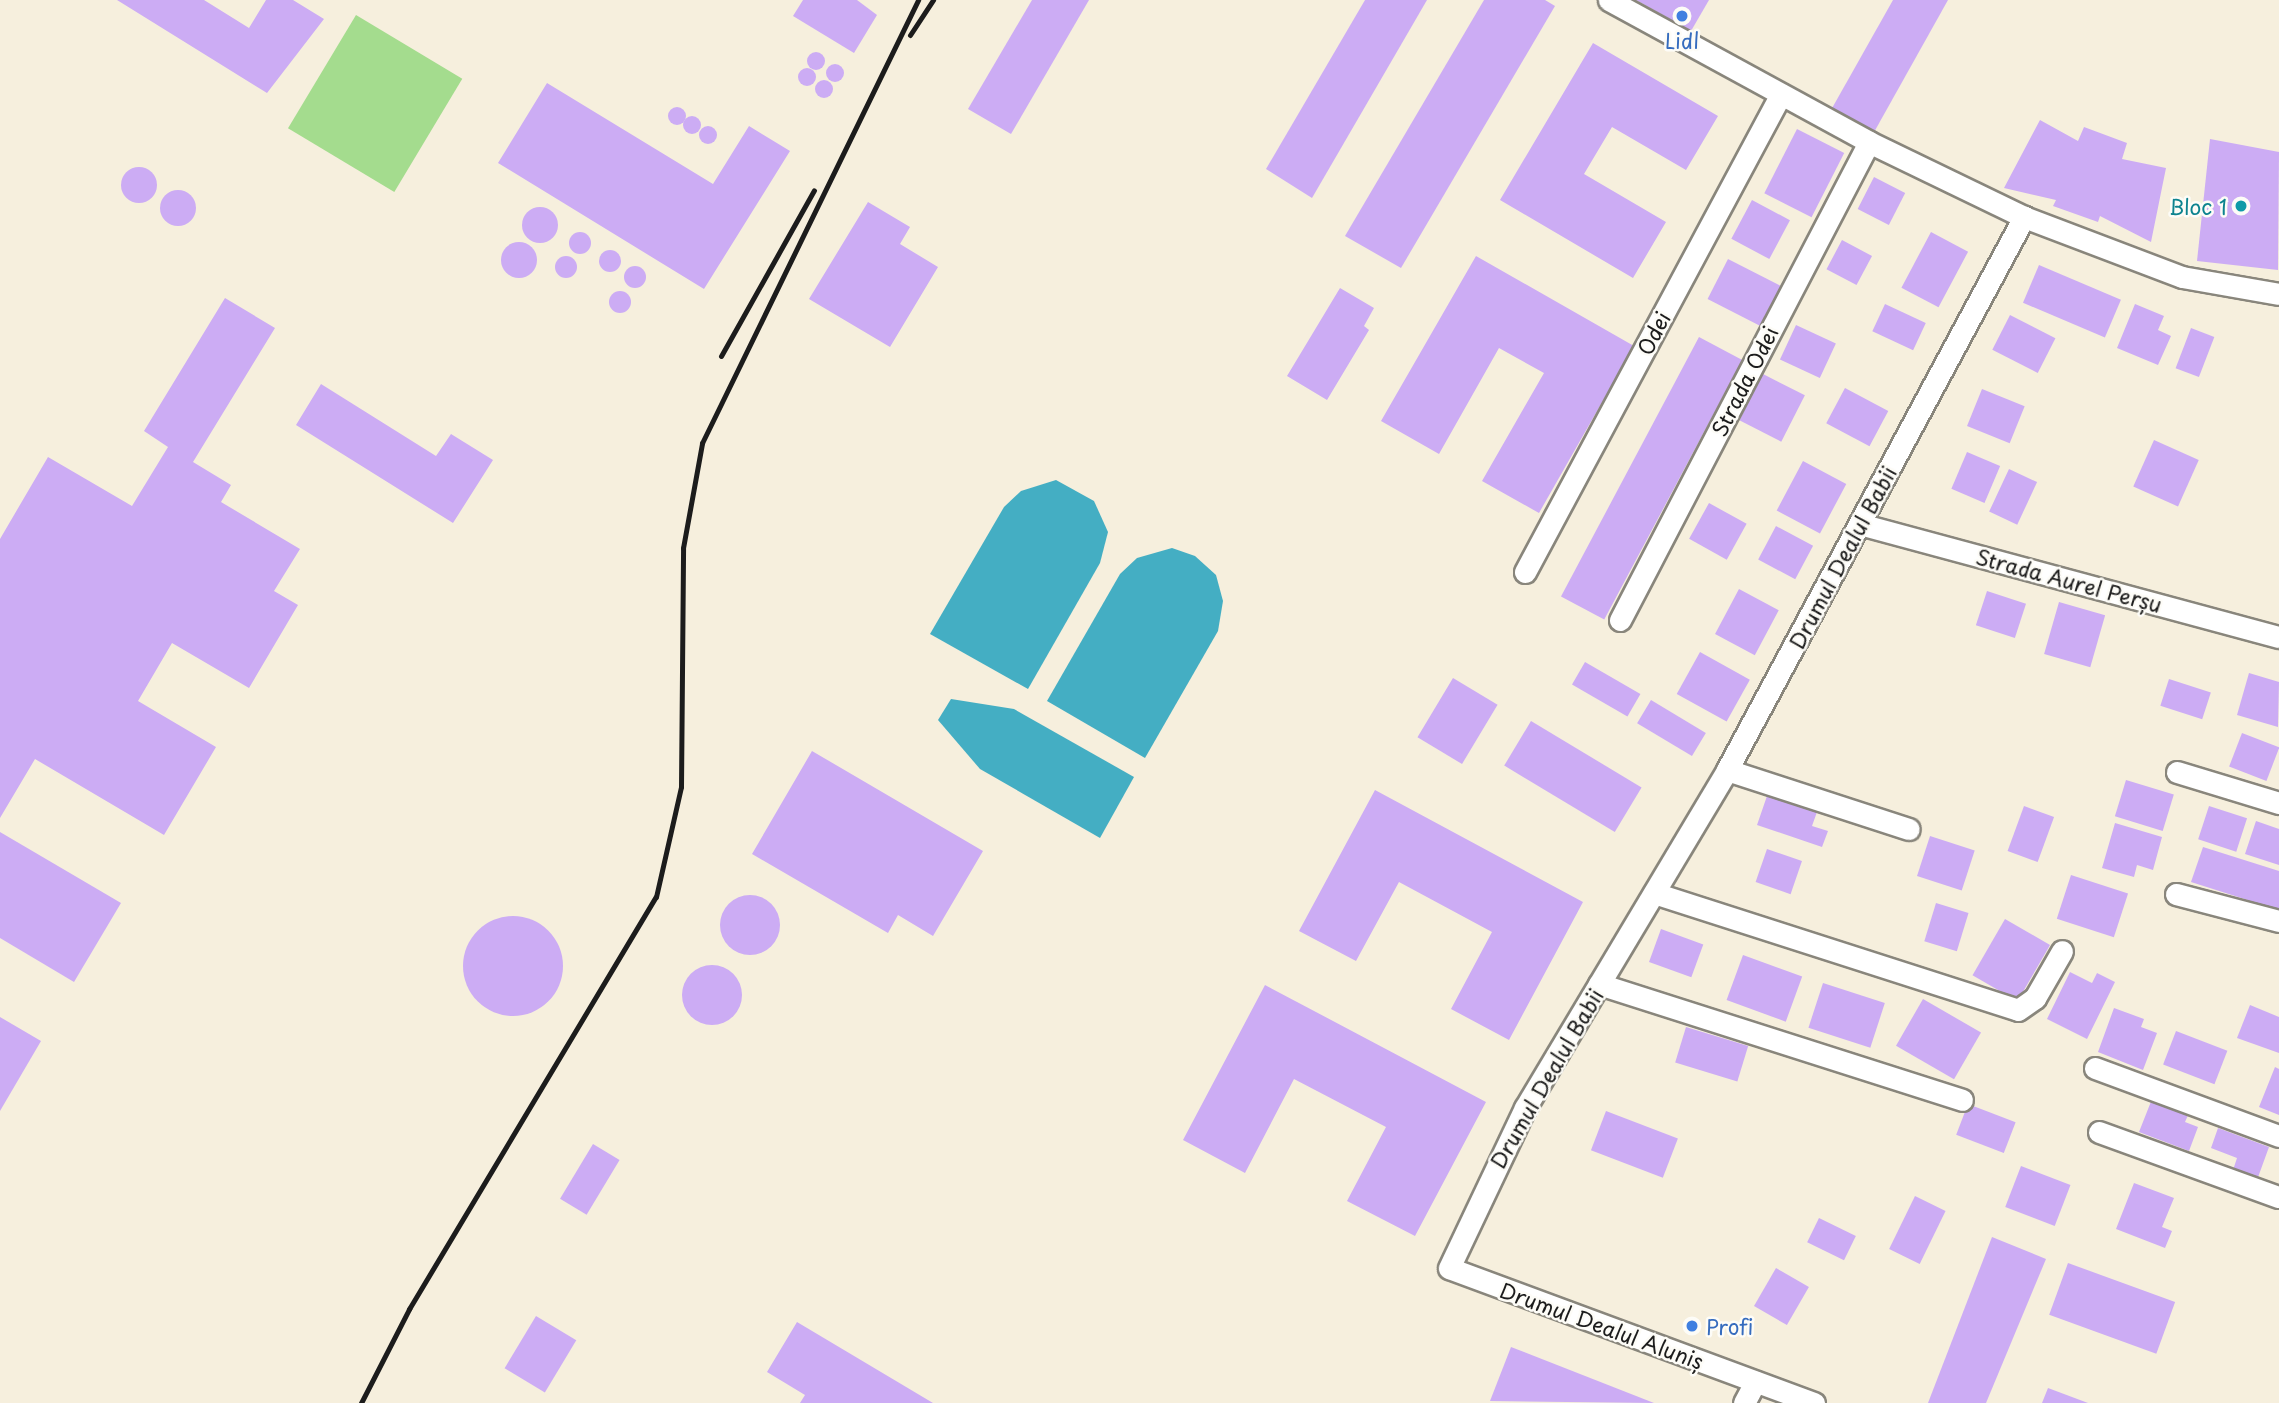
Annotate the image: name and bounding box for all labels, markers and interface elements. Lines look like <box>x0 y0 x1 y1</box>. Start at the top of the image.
marker: Lidl <box>1674 8 1690 24</box>
place label: Lidl <box>1665 27 1699 53</box>
place label: Bloc 1 <box>2167 193 2227 219</box>
marker: Bloc 1 <box>2233 198 2249 214</box>
street label: Odei <box>1631 307 1675 359</box>
street label: Strada Odei <box>1705 321 1783 441</box>
street label: Drumul Dealul Babii <box>1783 461 1901 653</box>
street label: Strada Aurel Perșu <box>1974 543 2164 617</box>
street label: Drumul Dealul Babii <box>1484 983 1608 1173</box>
street label: Drumul Dealul Aluniș <box>1496 1276 1708 1374</box>
place label: Profi <box>1706 1313 1753 1339</box>
marker: Profi <box>1684 1318 1700 1334</box>

